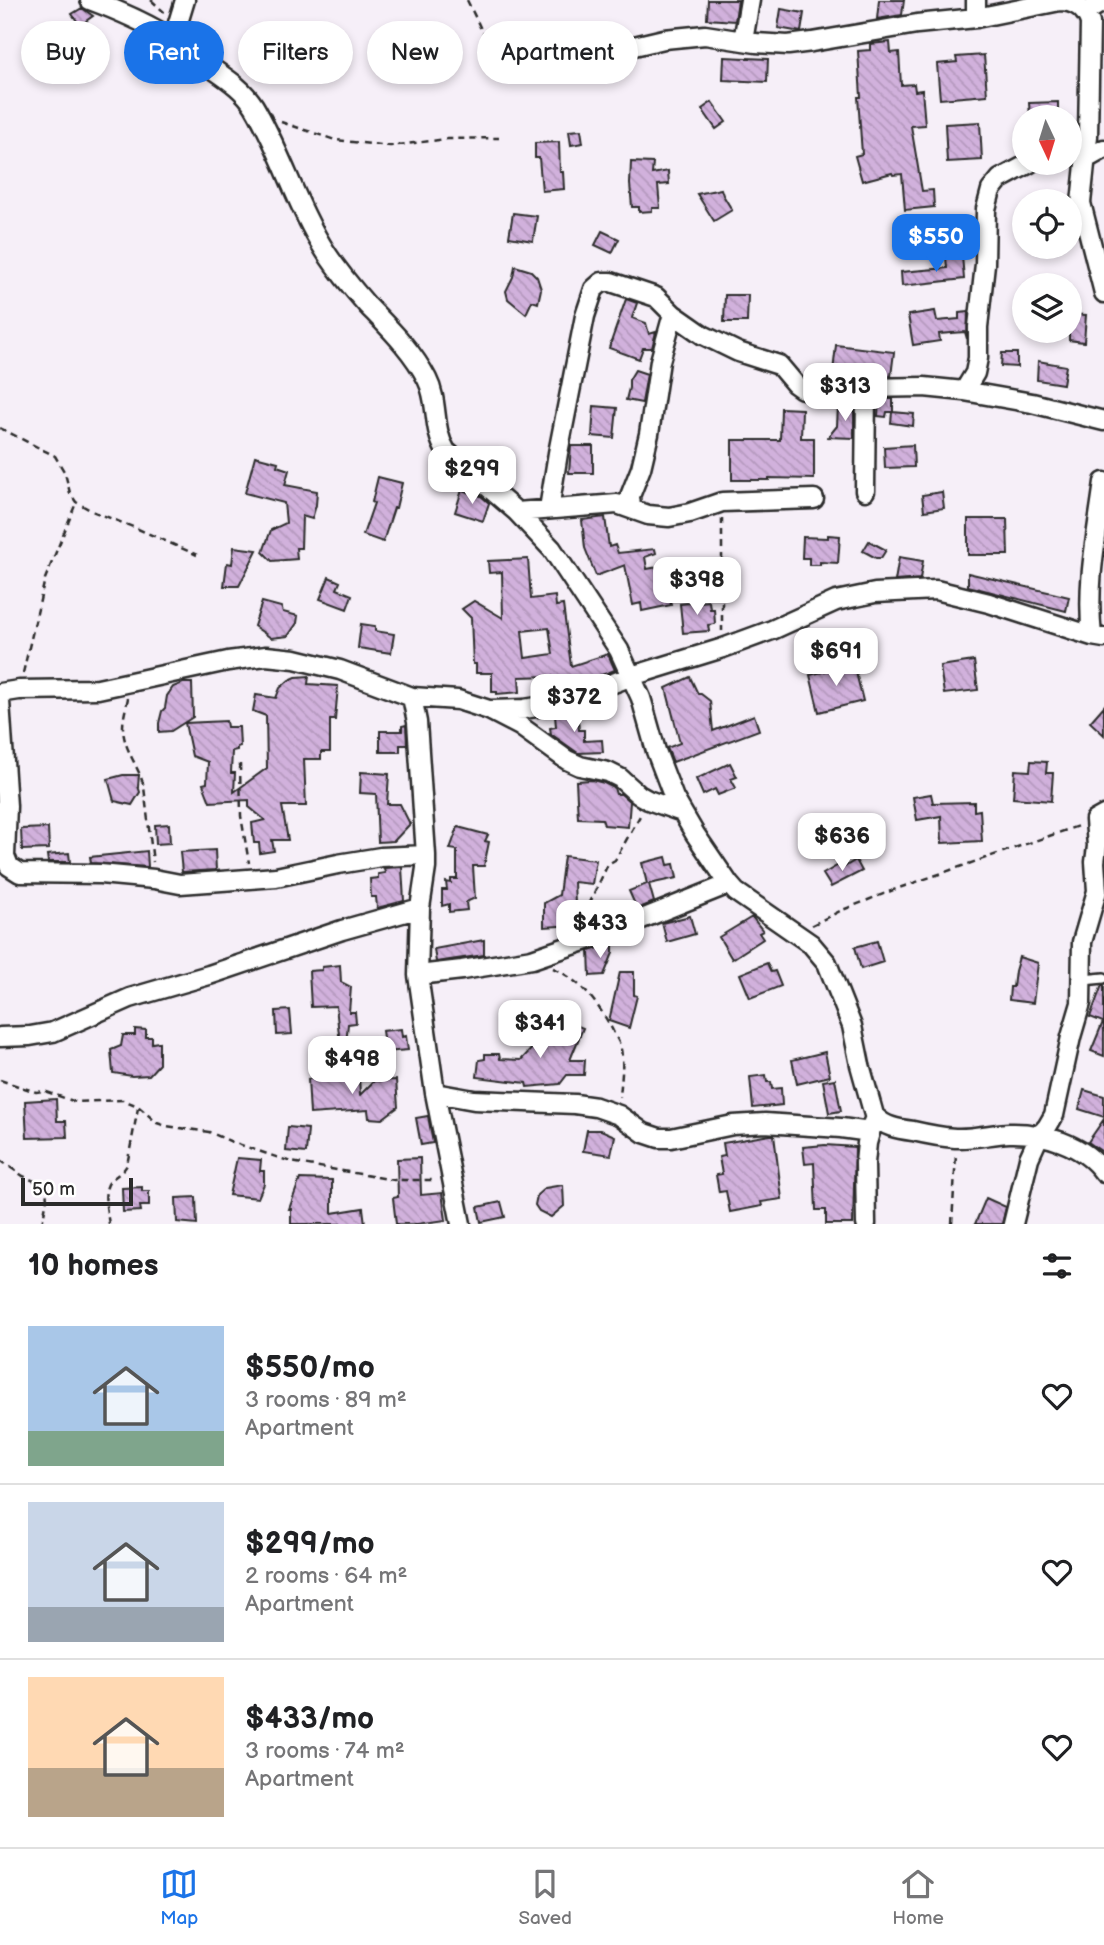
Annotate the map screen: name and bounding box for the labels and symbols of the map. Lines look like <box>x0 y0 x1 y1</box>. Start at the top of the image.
north arrow <box>1012 105 1082 175</box>
pin: $550 <box>895 215 977 274</box>
pin: $313 <box>804 364 886 423</box>
pin: $299 <box>431 447 513 506</box>
pin: $398 <box>656 558 738 617</box>
pin: $691 <box>795 628 877 688</box>
pin: $372 <box>533 674 615 734</box>
pin: $636 <box>801 814 883 873</box>
pin: $433 <box>559 900 641 960</box>
pin: $341 <box>499 1000 581 1060</box>
pin: $498 <box>311 1036 393 1096</box>
scale bar <box>21 1175 133 1207</box>

